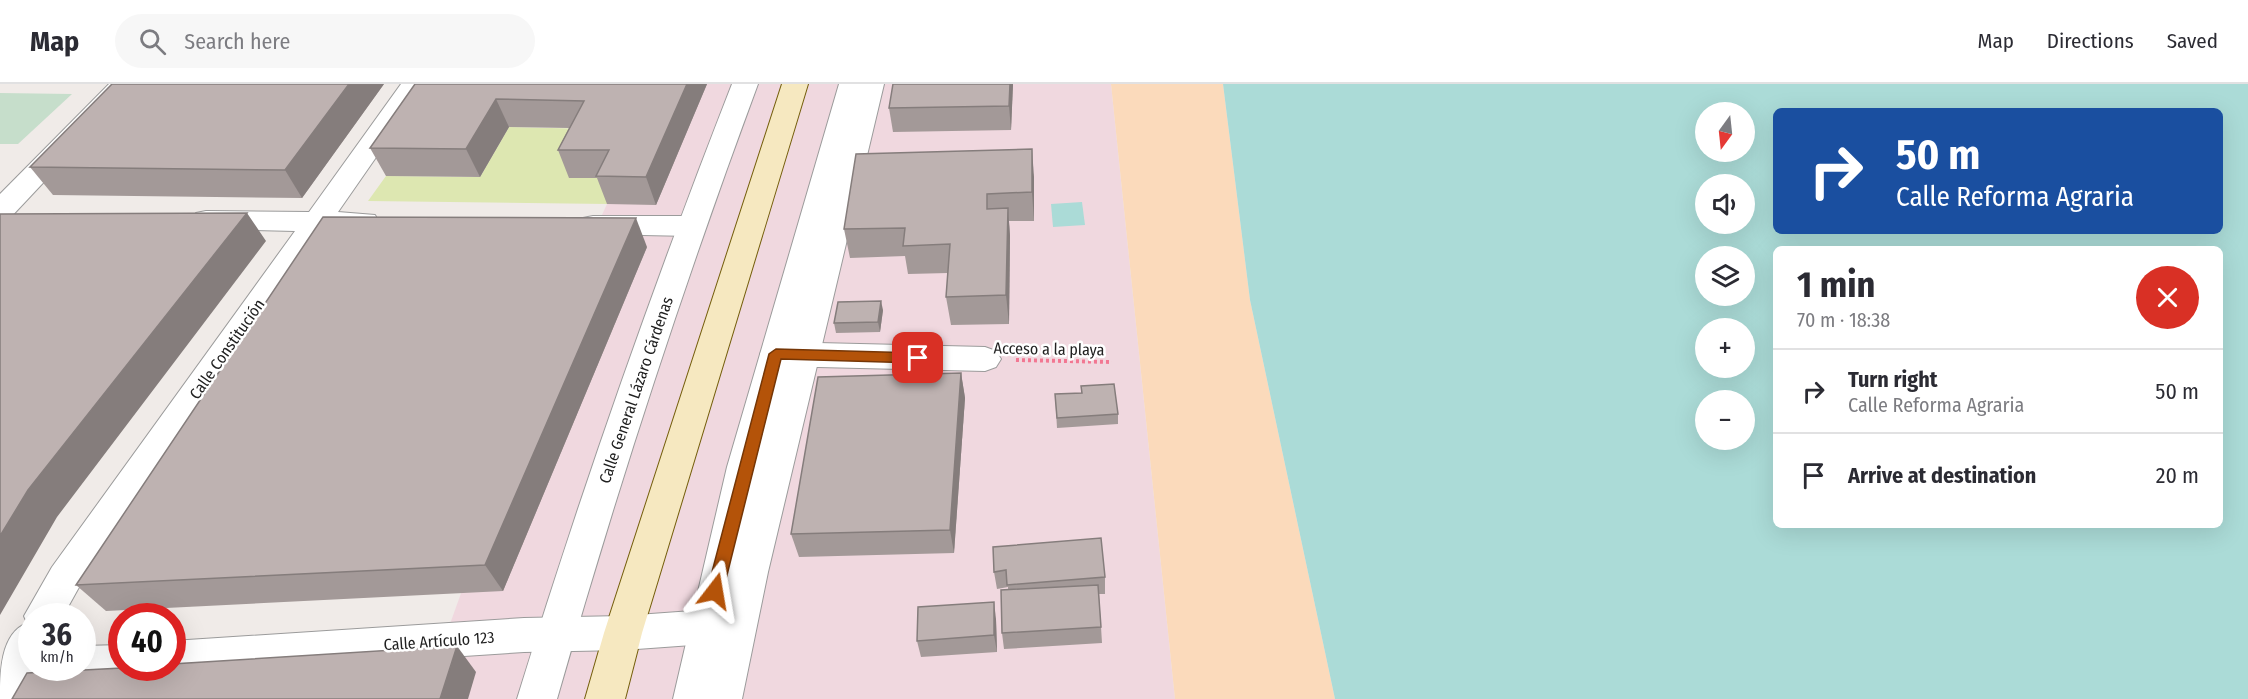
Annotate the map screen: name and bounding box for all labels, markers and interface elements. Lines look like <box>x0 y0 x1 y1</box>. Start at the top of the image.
search box <box>115 14 535 68</box>
text: Map <box>30 25 79 58</box>
icon: search <box>136 25 169 58</box>
text: Search here <box>184 28 290 55</box>
text: Map <box>1977 28 2014 54</box>
text: Directions <box>2047 28 2134 54</box>
text: Saved <box>2167 28 2218 54</box>
north arrow <box>1695 102 1755 162</box>
map controls <box>1695 102 1755 450</box>
text: 50 m <box>1896 130 1980 180</box>
icon: right <box>1797 132 1875 210</box>
button: sound <box>1695 174 1755 234</box>
text: Calle Reforma Agraria <box>1896 181 2134 213</box>
button: layers <box>1695 246 1755 306</box>
text: 1 min <box>1797 263 1875 307</box>
button: close <box>2136 266 2199 329</box>
street label: Calle General Lázaro Cárdenas <box>595 294 677 486</box>
street label: Calle Constitución <box>185 295 269 403</box>
text: 70 m · 18:38 <box>1797 308 1890 332</box>
button: + <box>1695 318 1755 378</box>
pin <box>892 332 943 383</box>
street label: Acceso a la playa <box>993 339 1105 359</box>
icon: arrive <box>901 341 934 374</box>
text: Turn right <box>1848 366 1937 393</box>
icon: right <box>1797 375 1830 408</box>
text: 50 m <box>2155 378 2199 405</box>
button: − <box>1695 390 1755 450</box>
text: Calle Reforma Agraria <box>1848 393 2024 417</box>
icon: arrive <box>1797 459 1830 492</box>
text: Arrive at destination <box>1848 462 2036 489</box>
text: 20 m <box>2156 462 2199 489</box>
position arrow <box>683 559 747 623</box>
speed limit sign: 40 <box>108 603 186 681</box>
text: 36 <box>42 617 72 653</box>
street label: Calle Artículo 123 <box>383 628 495 654</box>
text: km/h <box>40 648 74 666</box>

